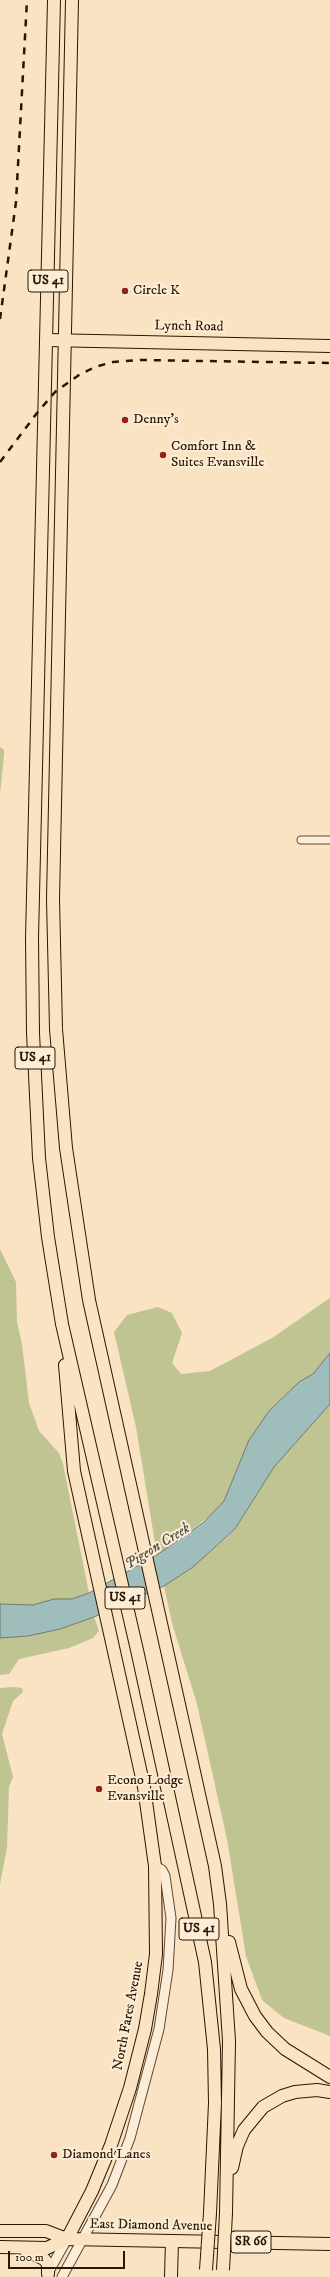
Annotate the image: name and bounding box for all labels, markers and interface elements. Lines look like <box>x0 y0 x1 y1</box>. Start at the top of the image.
road number: US 41 <box>28 270 68 292</box>
place label: Circle K <box>133 283 180 299</box>
marker: Circle K <box>120 286 130 296</box>
street label: Lynch Road <box>154 318 224 336</box>
place label: Denny's <box>133 412 179 428</box>
marker: Denny's <box>120 415 130 425</box>
place label: Comfort Inn & Suites Evansville <box>171 439 264 472</box>
marker: Comfort Inn & Suites Evansville <box>158 450 168 460</box>
road number: US 41 <box>15 1047 55 1069</box>
water label: Pigeon Creek <box>122 1520 194 1574</box>
road number: US 41 <box>105 1587 145 1609</box>
place label: Econo Lodge Evansville <box>107 1773 183 1806</box>
marker: Econo Lodge Evansville <box>94 1784 104 1794</box>
road number: US 41 <box>179 1918 219 1940</box>
street label: North Fares Avenue <box>110 1960 148 2072</box>
place label: Diamond Lanes <box>62 2147 150 2163</box>
marker: Diamond Lanes <box>49 2150 59 2160</box>
street label: East Diamond Avenue <box>89 2217 213 2235</box>
road number: SR 66 <box>231 2231 271 2253</box>
scale bar <box>10 2243 127 2269</box>
text: 100 m <box>15 2250 44 2265</box>

